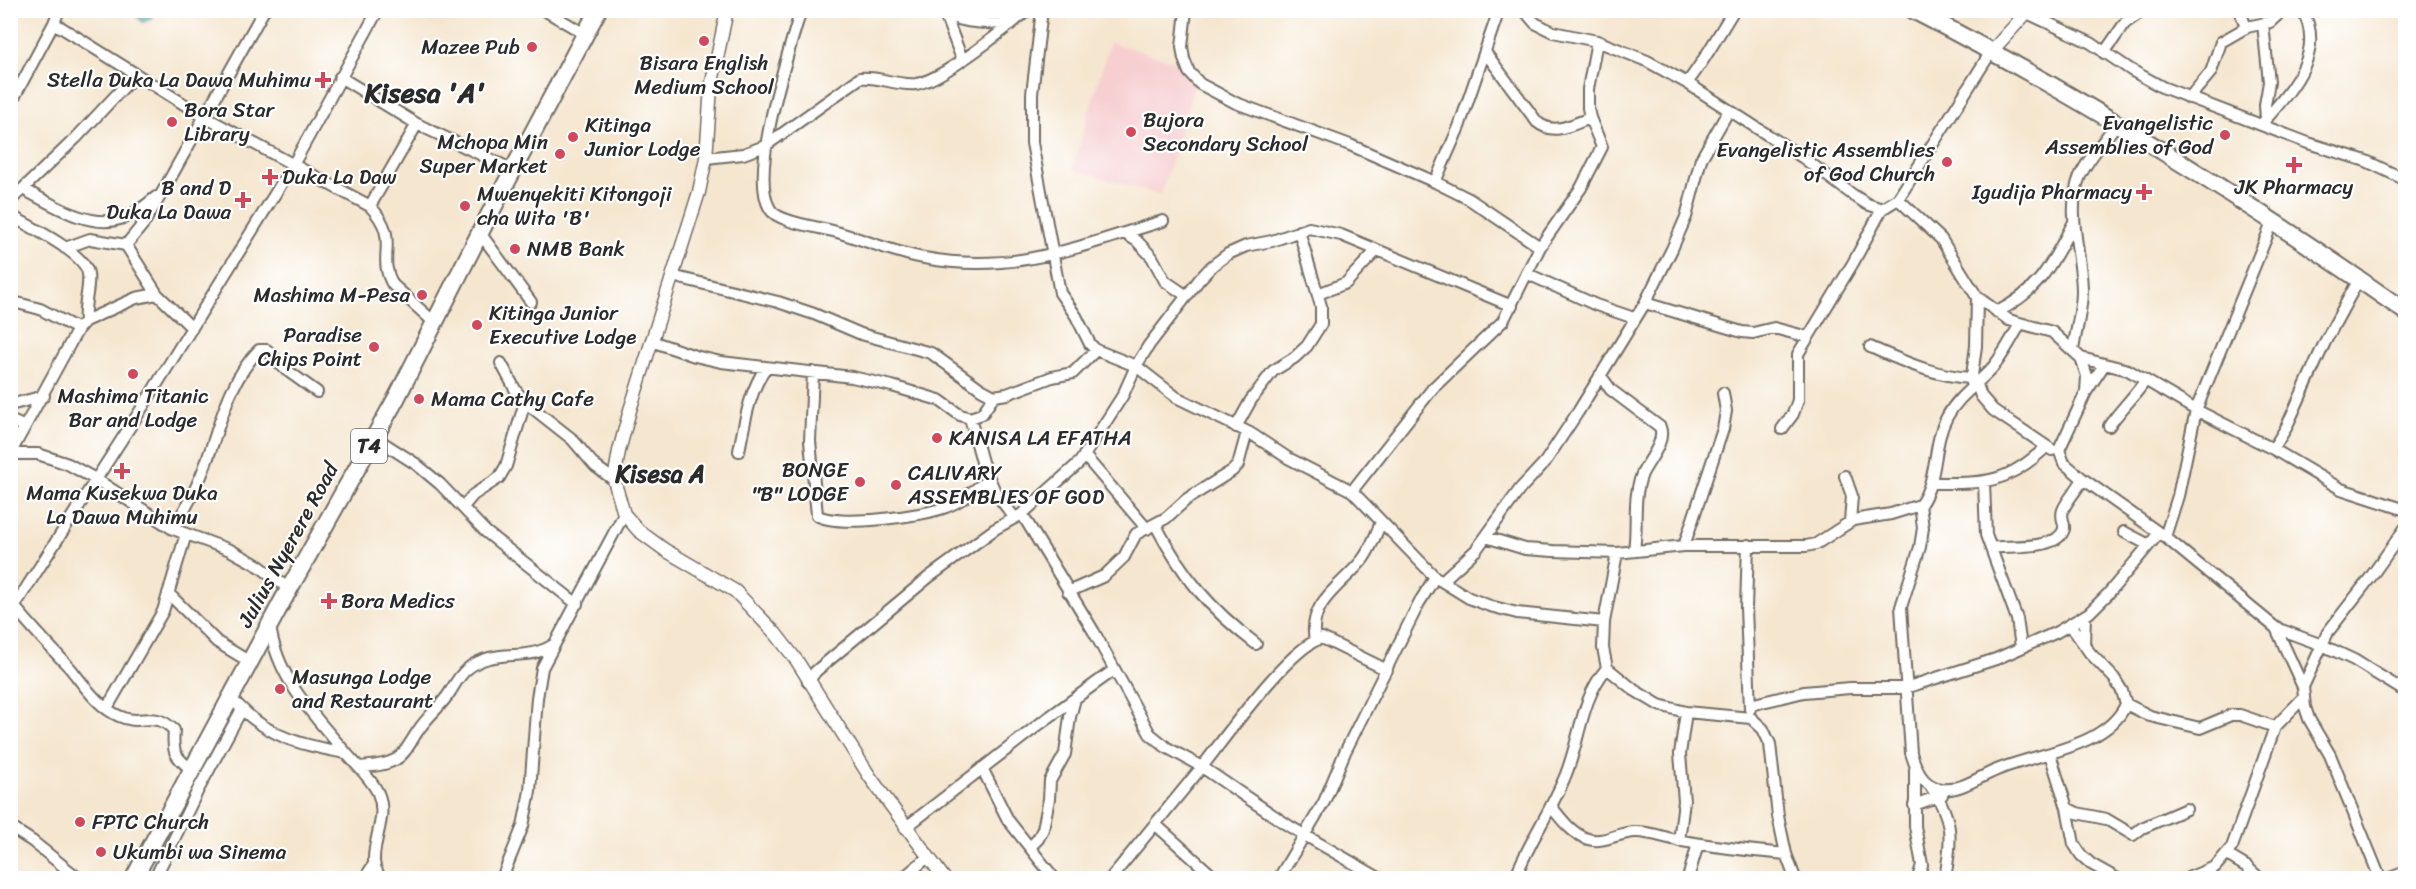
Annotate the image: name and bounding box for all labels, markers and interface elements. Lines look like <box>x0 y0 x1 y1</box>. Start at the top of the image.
place label: Mazee Pub <box>421 28 520 66</box>
marker: Bisara English Medium School <box>697 34 711 48</box>
marker: Mazee Pub <box>525 40 539 54</box>
place label: Bisara English Medium School <box>634 44 775 106</box>
place label: Stella Duka La Dawa Muhimu <box>47 61 312 99</box>
district label: Kisesa 'A' <box>363 69 486 117</box>
marker: Stella Duka La Dawa Muhimu <box>316 73 330 87</box>
place label: Bora Star Library <box>184 91 275 153</box>
place label: Bujora Secondary School <box>1143 101 1309 163</box>
place label: Evangelistic Assemblies of God <box>2044 104 2215 166</box>
place label: Kitinga Junior Lodge <box>584 106 701 168</box>
marker: Bora Star Library <box>165 115 179 129</box>
place label: Mchopa Min Super Market <box>419 123 548 185</box>
marker: Bujora Secondary School <box>1124 125 1138 139</box>
marker: Evangelistic Assemblies of God <box>2218 128 2232 142</box>
marker: Kitinga Junior Lodge <box>566 130 580 144</box>
place label: Evangelistic Assemblies of God Church <box>1716 131 1935 193</box>
marker: Mchopa Min Super Market <box>553 147 567 161</box>
marker: Evangelistic Assemblies of God Church <box>1940 155 1954 169</box>
place label: Duka La Daw <box>282 158 397 196</box>
marker: JK Pharmacy <box>2287 158 2301 172</box>
place label: JK Pharmacy <box>2234 168 2353 206</box>
place label: B and D Duka La Dawa <box>106 169 231 231</box>
marker: Duka La Daw <box>263 170 277 184</box>
place label: Igudija Pharmacy <box>1971 173 2132 211</box>
place label: Mwenyekiti Kitongoji cha Wita 'B' <box>477 175 673 237</box>
marker: Igudija Pharmacy <box>2137 185 2151 199</box>
marker: B and D Duka La Dawa <box>236 193 250 207</box>
marker: Mwenyekiti Kitongoji cha Wita 'B' <box>458 199 472 213</box>
place label: NMB Bank <box>527 230 625 268</box>
marker: NMB Bank <box>508 242 522 256</box>
place label: Mashima M-Pesa <box>254 276 410 314</box>
marker: Mashima M-Pesa <box>415 288 429 302</box>
place label: Kitinga Junior Executive Lodge <box>489 294 636 356</box>
place label: Paradise Chips Point <box>258 316 362 378</box>
marker: Kitinga Junior Executive Lodge <box>470 318 484 332</box>
marker: Paradise Chips Point <box>367 340 381 354</box>
marker: Mashima Titanic Bar and Lodge <box>126 367 140 381</box>
place label: Mashima Titanic Bar and Lodge <box>57 377 209 439</box>
place label: Mama Cathy Cafe <box>431 380 594 418</box>
marker: Mama Cathy Cafe <box>412 392 426 406</box>
place label: KANISA LA EFATHA <box>949 419 1132 457</box>
road number: T4 <box>351 429 387 463</box>
marker: KANISA LA EFATHA <box>930 431 944 445</box>
place label: BONGE "B" LODGE <box>751 451 849 513</box>
district label: Kisesa A <box>614 453 705 495</box>
street label: Julius Nyerere Road <box>226 454 350 636</box>
place label: CALIVARY ASSEMBLIES OF GOD <box>907 454 1105 516</box>
marker: Mama Kusekwa Duka La Dawa Muhimu <box>115 464 129 478</box>
place label: Mama Kusekwa Duka La Dawa Muhimu <box>26 474 218 536</box>
marker: BONGE "B" LODGE <box>853 475 867 489</box>
marker: CALIVARY ASSEMBLIES OF GOD <box>889 478 903 492</box>
place label: Bora Medics <box>341 582 455 620</box>
marker: Bora Medics <box>322 594 336 608</box>
place label: Masunga Lodge and Restaurant <box>292 658 433 720</box>
marker: Masunga Lodge and Restaurant <box>273 682 287 696</box>
place label: FPTC Church <box>92 803 209 841</box>
marker: FPTC Church <box>73 815 87 829</box>
place label: Ukumbi wa Sinema <box>113 833 287 871</box>
marker: Ukumbi wa Sinema <box>94 845 108 859</box>

